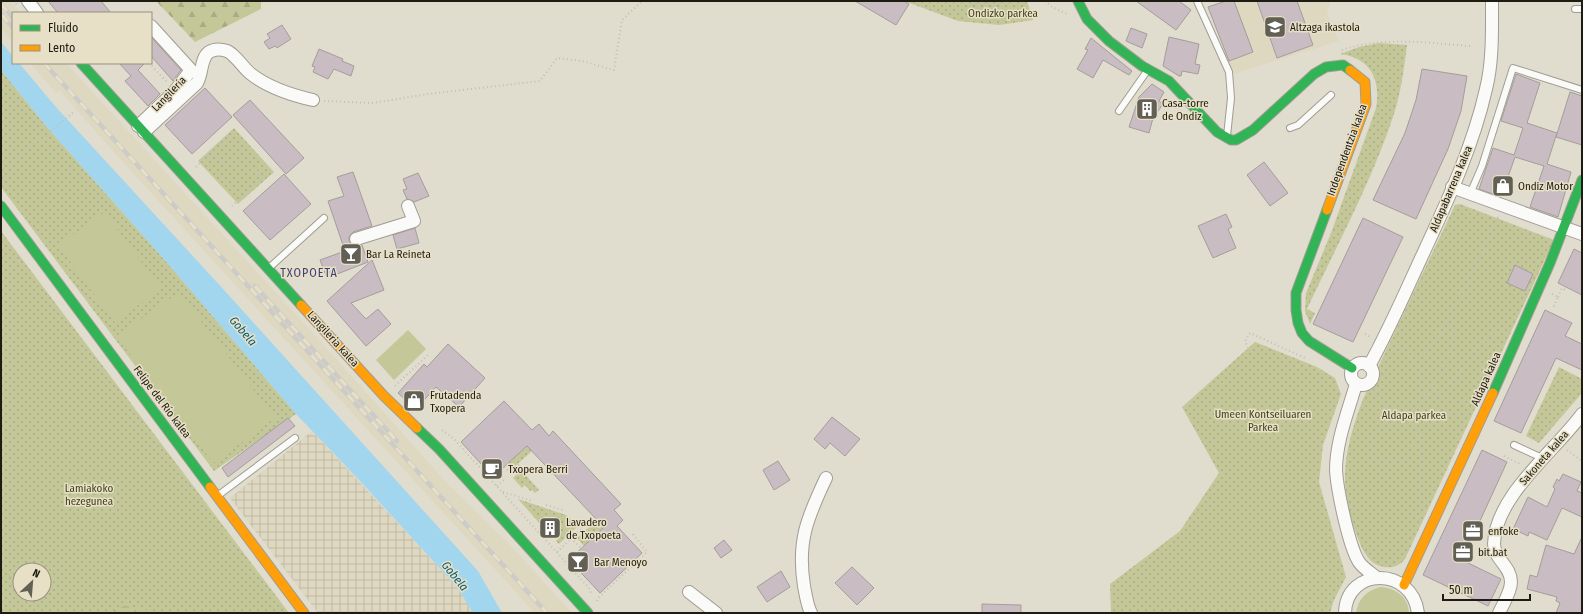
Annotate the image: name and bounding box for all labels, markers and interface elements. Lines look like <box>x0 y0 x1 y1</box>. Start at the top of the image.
park label: Ondizko parkea <box>968 7 1038 20</box>
legend <box>12 12 152 64</box>
school or university icon: Altzaga ikastola <box>1262 14 1288 40</box>
text: Fluido <box>48 21 78 35</box>
place label: Altzaga ikastola <box>1290 21 1360 34</box>
text: Lento <box>48 41 75 55</box>
street label: Langileria <box>149 74 189 114</box>
building icon: Casa-torre de Ondiz <box>1134 96 1160 122</box>
place label: Casa-torre de Ondiz <box>1162 97 1209 123</box>
street label: Independentzia kalea <box>1324 102 1370 198</box>
street label: Aldapabarrena kalea <box>1427 144 1475 234</box>
shop icon: Ondiz Motor <box>1490 173 1516 199</box>
place label: Ondiz Motor <box>1518 180 1573 193</box>
bar icon: Bar La Reineta <box>338 241 364 267</box>
place label: Bar La Reineta <box>366 248 431 261</box>
district label: TXOPOETA <box>280 266 338 280</box>
street label: Langileria kalea <box>305 308 361 370</box>
water label: Gobela <box>226 313 260 349</box>
street label: Aldapa kalea <box>1468 350 1504 408</box>
street label: Felipe del Río kalea <box>131 363 193 441</box>
shop icon: Frutadenda Txopera <box>401 388 427 414</box>
place label: Frutadenda Txopera <box>430 389 481 415</box>
park label: Umeen Kontseiluaren Parkea <box>1215 408 1311 434</box>
park label: Aldapa parkea <box>1382 409 1446 422</box>
street label: Sakoneta kalea <box>1517 428 1571 488</box>
cafe icon: Txopera Berri <box>479 456 505 482</box>
place label: Txopera Berri <box>508 463 568 476</box>
park label: Lamiakoko hezegunea <box>65 482 113 508</box>
building icon: Lavadero de Txopoeta <box>537 515 563 541</box>
place label: Lavadero de Txopoeta <box>566 516 621 542</box>
office icon: enfoke <box>1460 518 1486 544</box>
place label: enfoke <box>1488 525 1519 538</box>
office icon: bit.bat <box>1450 539 1476 565</box>
place label: bit.bat <box>1478 546 1508 559</box>
bar icon: Bar Menoyo <box>565 549 591 575</box>
place label: Bar Menoyo <box>594 556 647 569</box>
water label: Gobela <box>439 558 471 594</box>
north arrow <box>12 562 52 602</box>
text: N <box>30 566 42 581</box>
scale bar <box>1443 576 1530 602</box>
text: 50 m <box>1449 583 1473 597</box>

